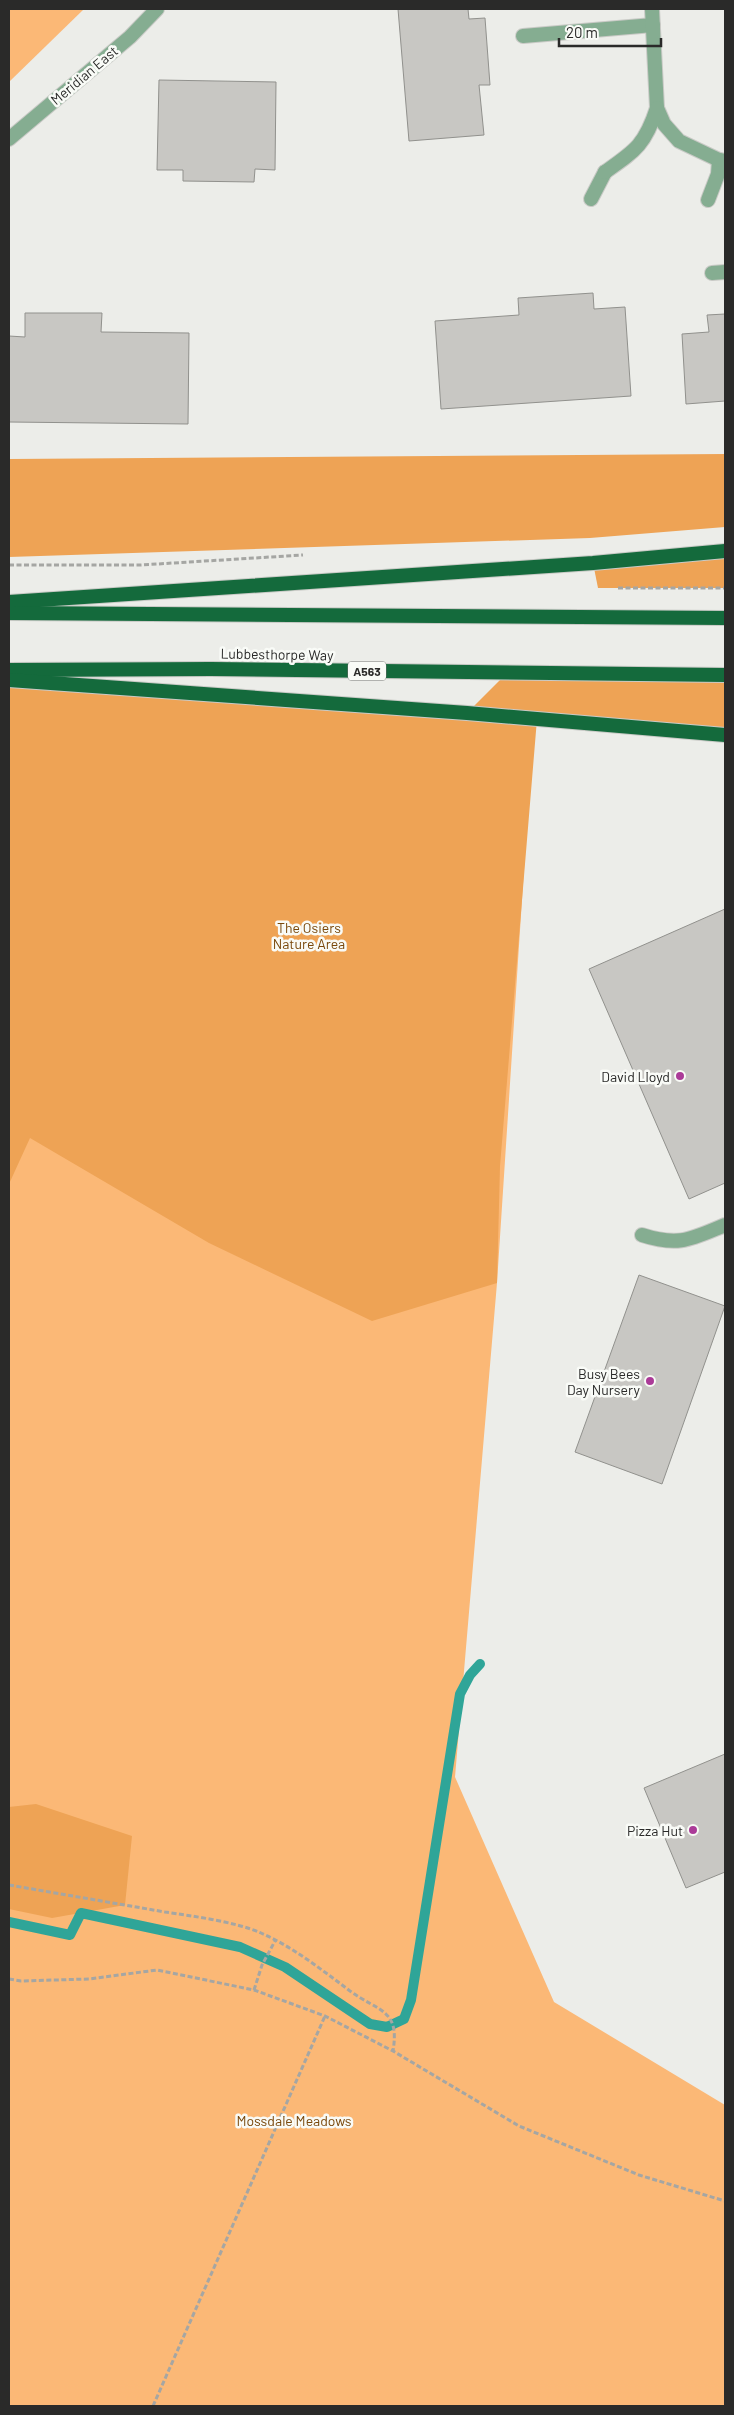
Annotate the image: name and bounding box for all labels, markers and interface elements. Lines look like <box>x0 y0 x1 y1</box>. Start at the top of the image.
scale bar <box>559 15 662 47</box>
text: 20 m <box>566 23 598 41</box>
street label: Meridian East <box>47 42 121 108</box>
street label: Lubbesthorpe Way <box>220 645 334 663</box>
road number: A563 <box>348 661 386 680</box>
park label: The Osiers Nature Area <box>273 919 345 952</box>
place label: David Lloyd <box>601 1068 670 1085</box>
marker: David Lloyd <box>674 1070 686 1082</box>
place label: Busy Bees Day Nursery <box>567 1365 641 1398</box>
marker: Busy Bees Day Nursery <box>644 1375 656 1387</box>
place label: Pizza Hut <box>627 1822 683 1839</box>
marker: Pizza Hut <box>687 1824 699 1836</box>
park label: Mossdale Meadows <box>236 2112 352 2129</box>

